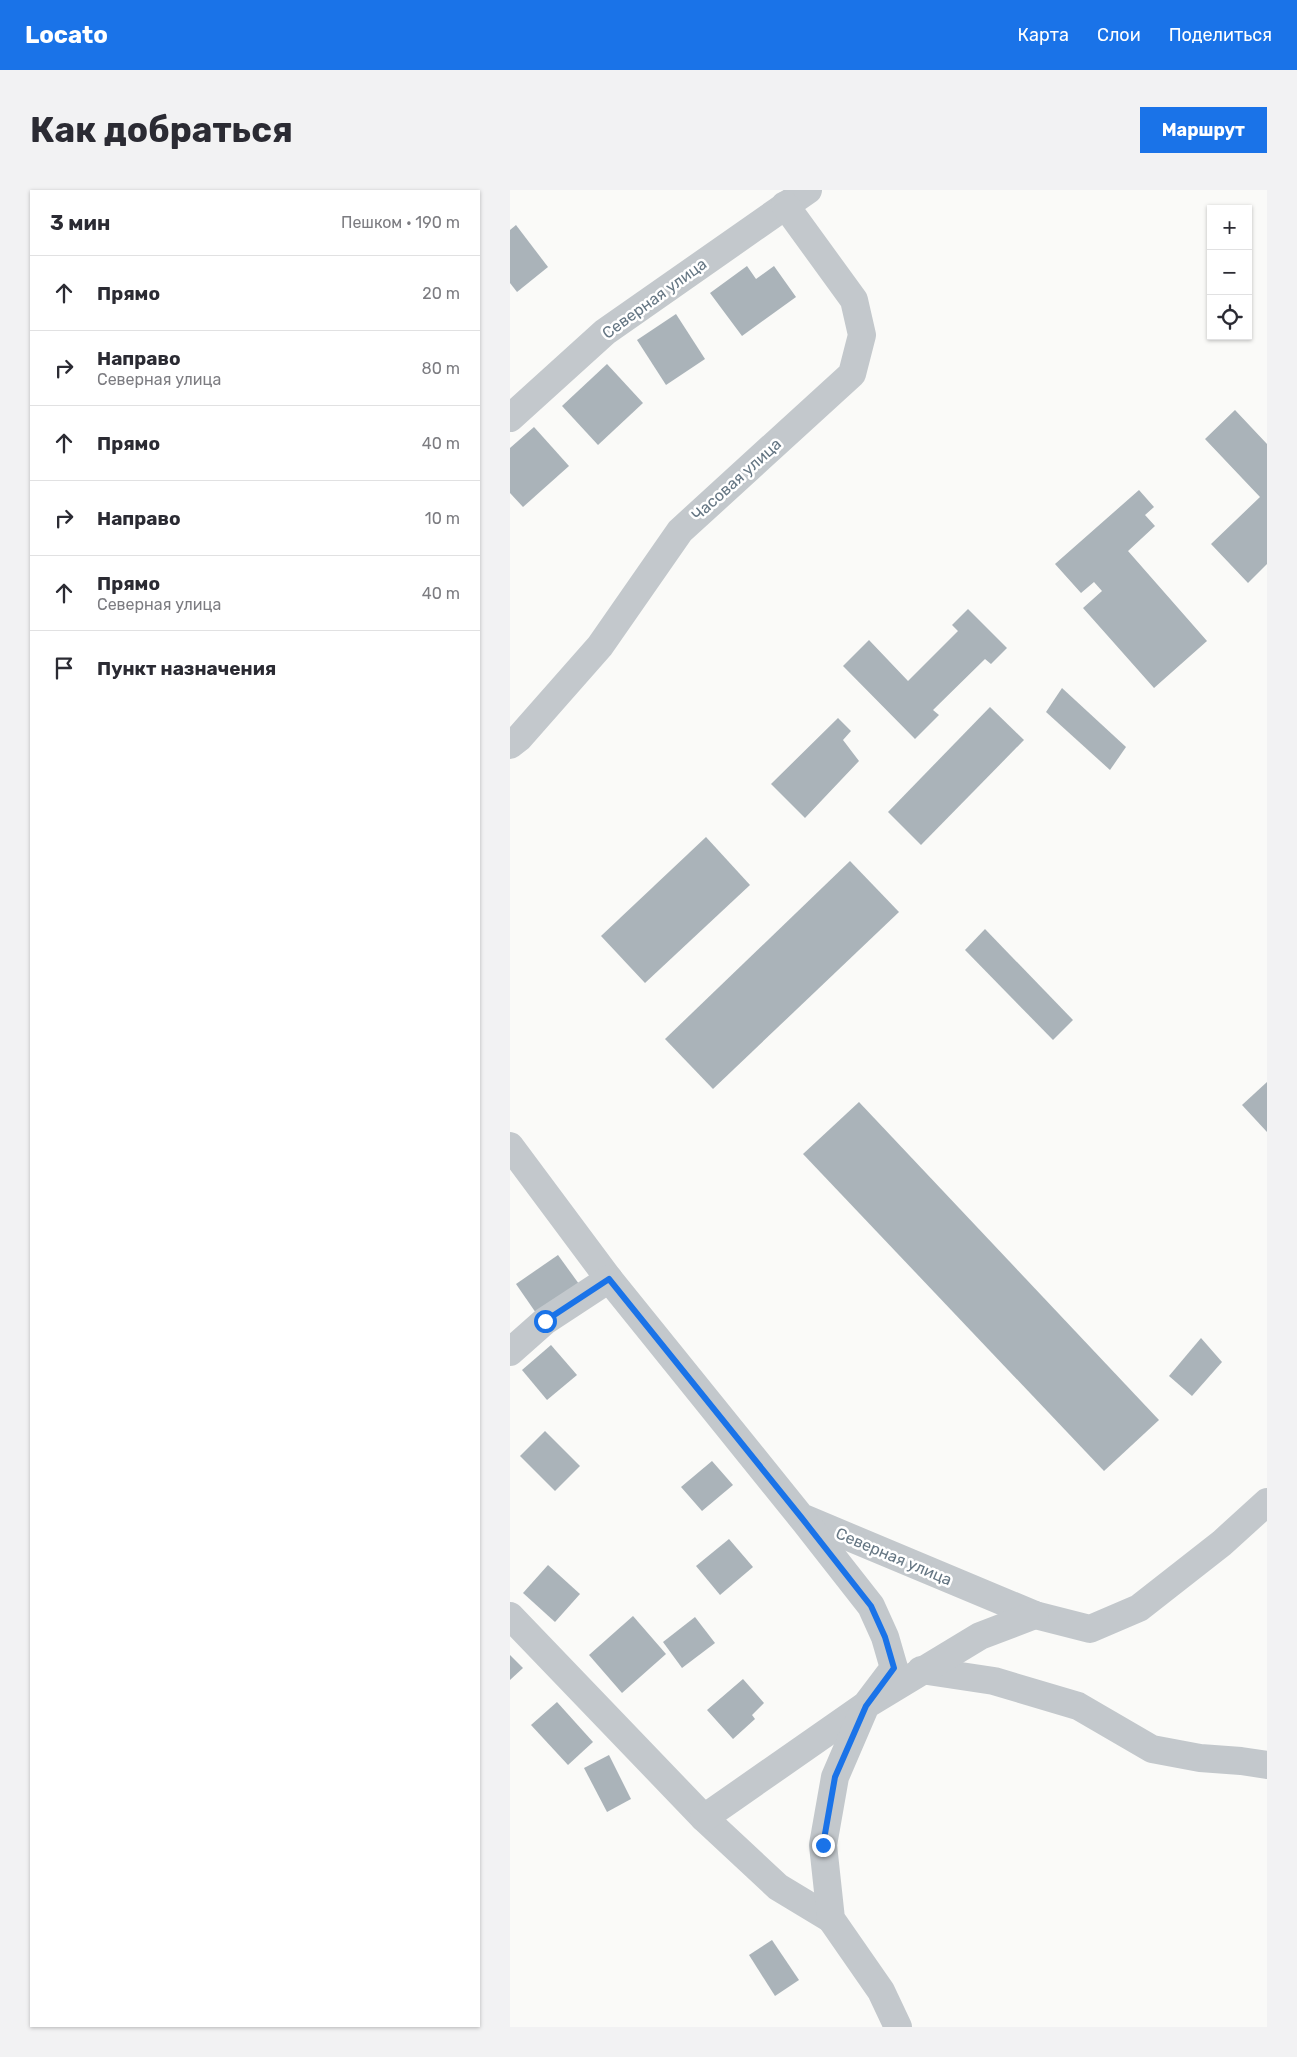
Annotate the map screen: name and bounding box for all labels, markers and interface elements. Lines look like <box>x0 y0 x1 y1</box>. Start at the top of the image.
text: Locato <box>25 21 108 49</box>
text: Карта <box>1018 24 1069 46</box>
text: Слои <box>1097 24 1141 46</box>
text: Поделиться <box>1169 24 1272 46</box>
button: Маршрут <box>1140 107 1267 153</box>
text: Как добраться <box>30 109 293 151</box>
map controls <box>1207 205 1252 340</box>
button: + <box>1207 205 1252 250</box>
text: 3 мин <box>50 210 110 235</box>
text: Пешком · 190 m <box>341 213 460 232</box>
button: − <box>1207 250 1252 295</box>
street label: Северная улица <box>598 254 710 343</box>
icon: ahead <box>50 279 78 307</box>
text: Прямо <box>97 282 160 305</box>
text: 20 m <box>422 284 460 303</box>
button: locate <box>1207 295 1252 340</box>
text: Направо <box>97 347 181 370</box>
icon: right <box>50 354 78 382</box>
text: 80 m <box>422 359 460 378</box>
text: Северная улица <box>97 370 221 389</box>
icon: ahead <box>50 429 78 457</box>
text: Прямо <box>97 432 160 455</box>
text: 40 m <box>422 434 460 453</box>
street label: Часовая улица <box>688 434 785 524</box>
icon: right <box>50 504 78 532</box>
text: Направо <box>97 507 181 530</box>
text: 10 m <box>425 509 460 528</box>
text: Прямо <box>97 572 160 595</box>
icon: ahead <box>50 579 78 607</box>
text: 40 m <box>422 584 460 603</box>
text: Северная улица <box>97 595 221 614</box>
icon: arrive <box>50 654 78 682</box>
text: Пункт назначения <box>97 657 276 680</box>
route start <box>534 1310 557 1333</box>
street label: Северная улица <box>833 1523 955 1589</box>
route end <box>812 1834 835 1857</box>

